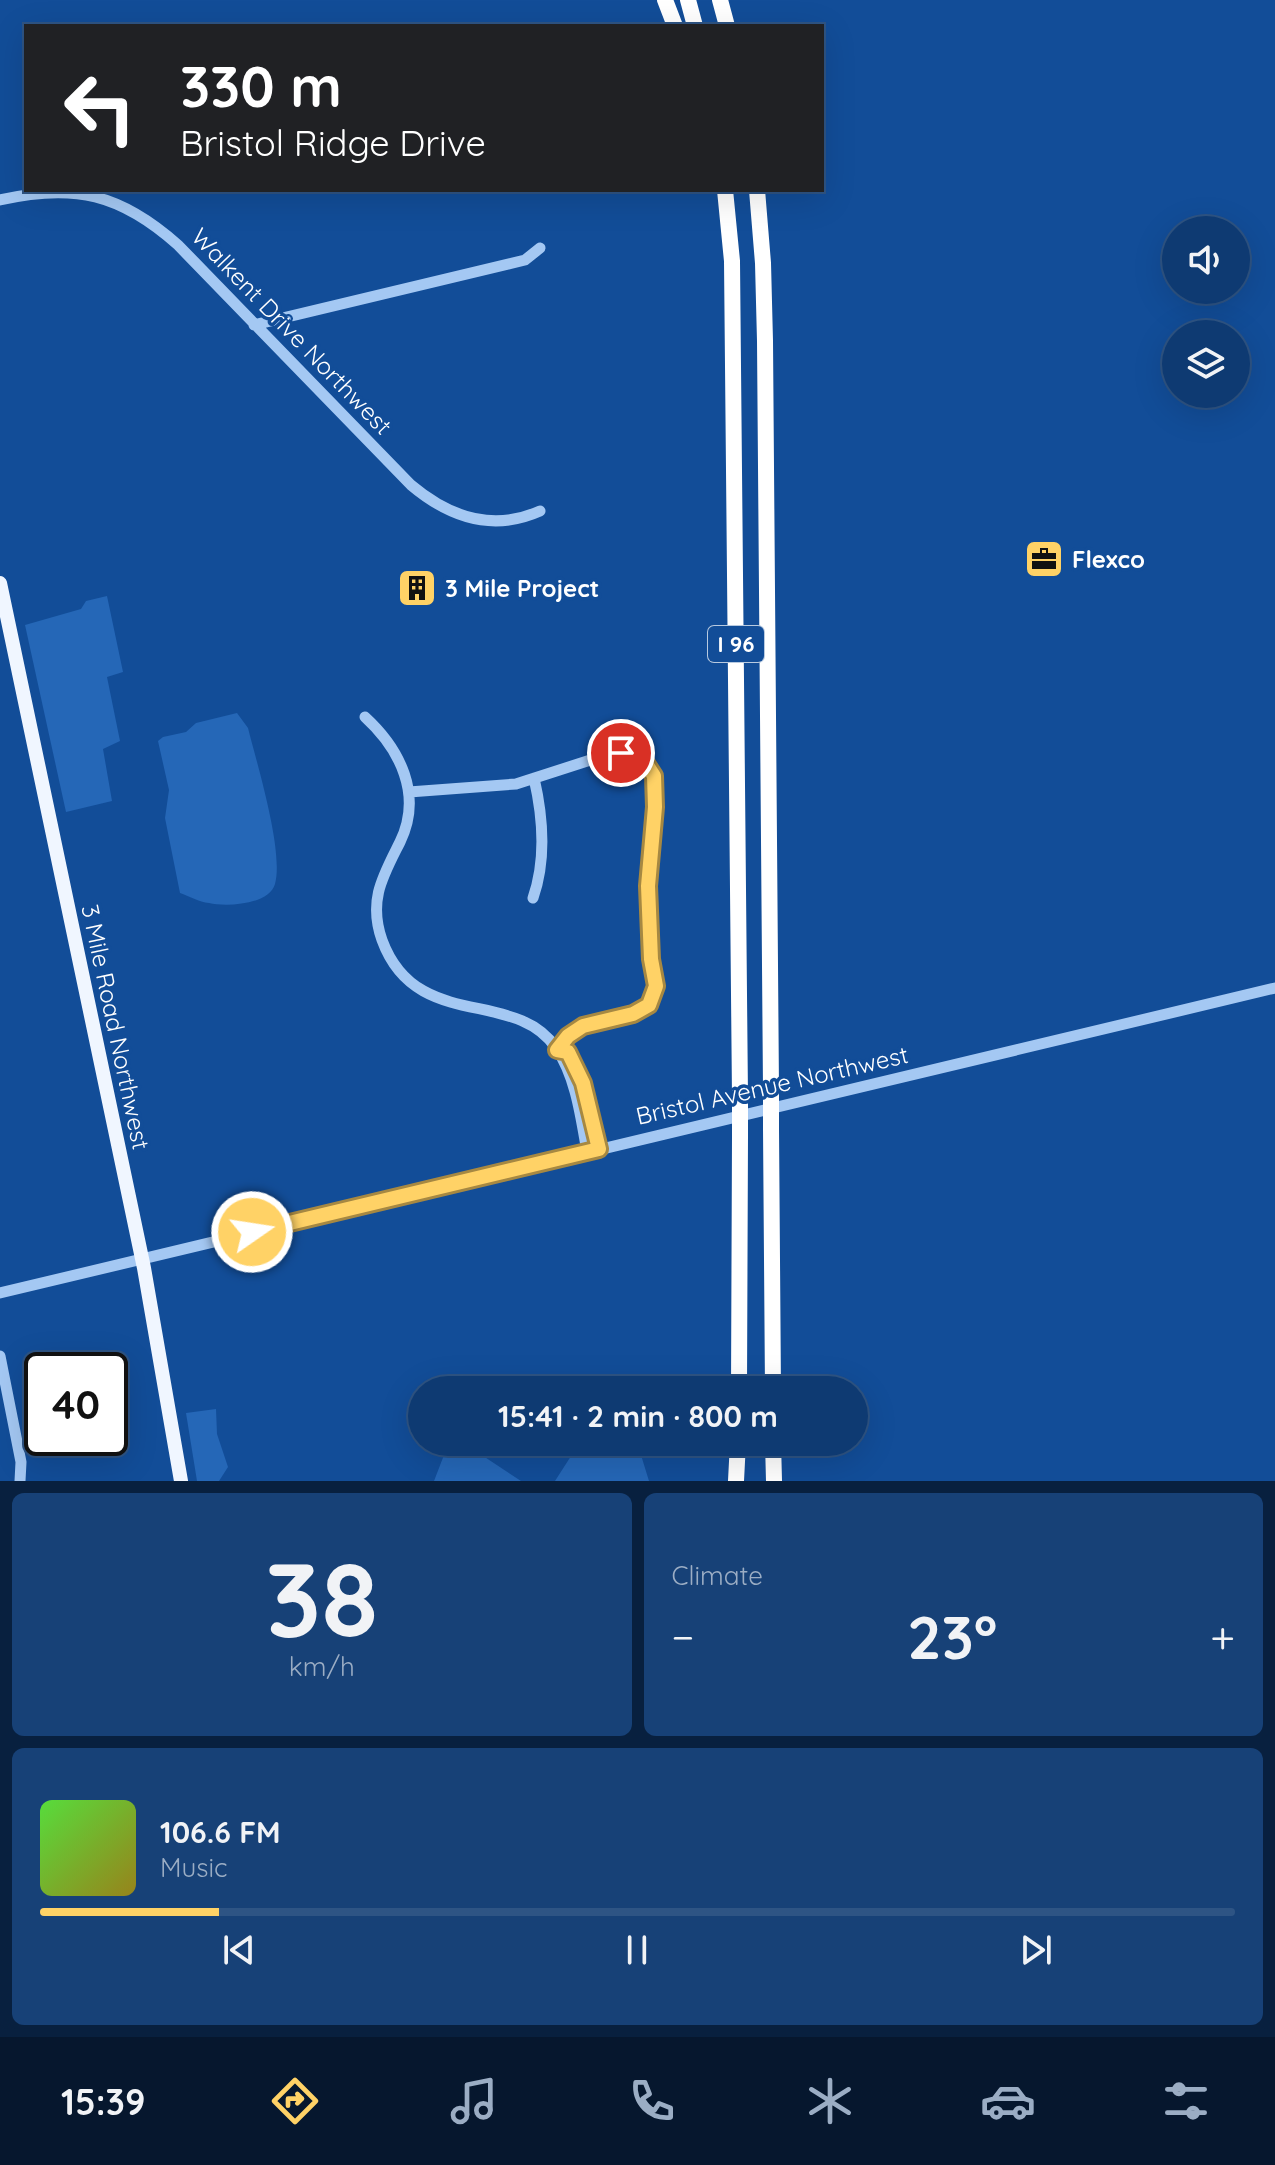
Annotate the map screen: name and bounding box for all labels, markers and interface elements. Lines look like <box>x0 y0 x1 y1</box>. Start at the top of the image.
text: 330 m <box>180 51 342 121</box>
icon: left <box>48 56 152 160</box>
text: Bristol Ridge Drive <box>180 120 486 165</box>
map controls <box>1162 216 1250 408</box>
button: sound <box>1162 216 1250 304</box>
street label: Walkent Drive Northwest <box>185 221 399 441</box>
button: layers <box>1162 320 1250 408</box>
office icon: Flexco <box>1023 538 1065 580</box>
place label: Flexco <box>1072 544 1145 574</box>
building icon: 3 Mile Project <box>396 567 438 609</box>
place label: 3 Mile Project <box>445 573 599 603</box>
road number: I 96 <box>708 626 764 662</box>
pin <box>587 719 655 787</box>
icon: arrive <box>599 731 643 775</box>
street label: 3 Mile Road Northwest <box>75 902 157 1152</box>
street label: Bristol Avenue Northwest <box>633 1039 911 1131</box>
position arrow <box>210 1190 294 1274</box>
speed limit sign: 40 <box>24 1352 128 1456</box>
text: 15:41 · 2 min · 800 m <box>498 1397 778 1435</box>
text: 38 <box>265 1533 378 1663</box>
text: Climate <box>672 1559 763 1592</box>
text: 23° <box>907 1599 997 1674</box>
text: − <box>672 1609 694 1664</box>
text: + <box>1210 1609 1235 1664</box>
text: km/h <box>289 1650 355 1683</box>
text: 106.6 FM <box>160 1813 281 1851</box>
text: Music <box>160 1851 228 1884</box>
icon: previous <box>217 1928 261 1972</box>
icon: pause <box>615 1928 659 1972</box>
icon: next <box>1014 1928 1058 1972</box>
icon: directions <box>267 2073 323 2129</box>
icon: music <box>446 2073 502 2129</box>
icon: phone <box>624 2073 680 2129</box>
icon: climate <box>802 2073 858 2129</box>
icon: car <box>980 2073 1036 2129</box>
icon: filters <box>1158 2073 1214 2129</box>
text: 15:39 <box>61 2079 145 2124</box>

